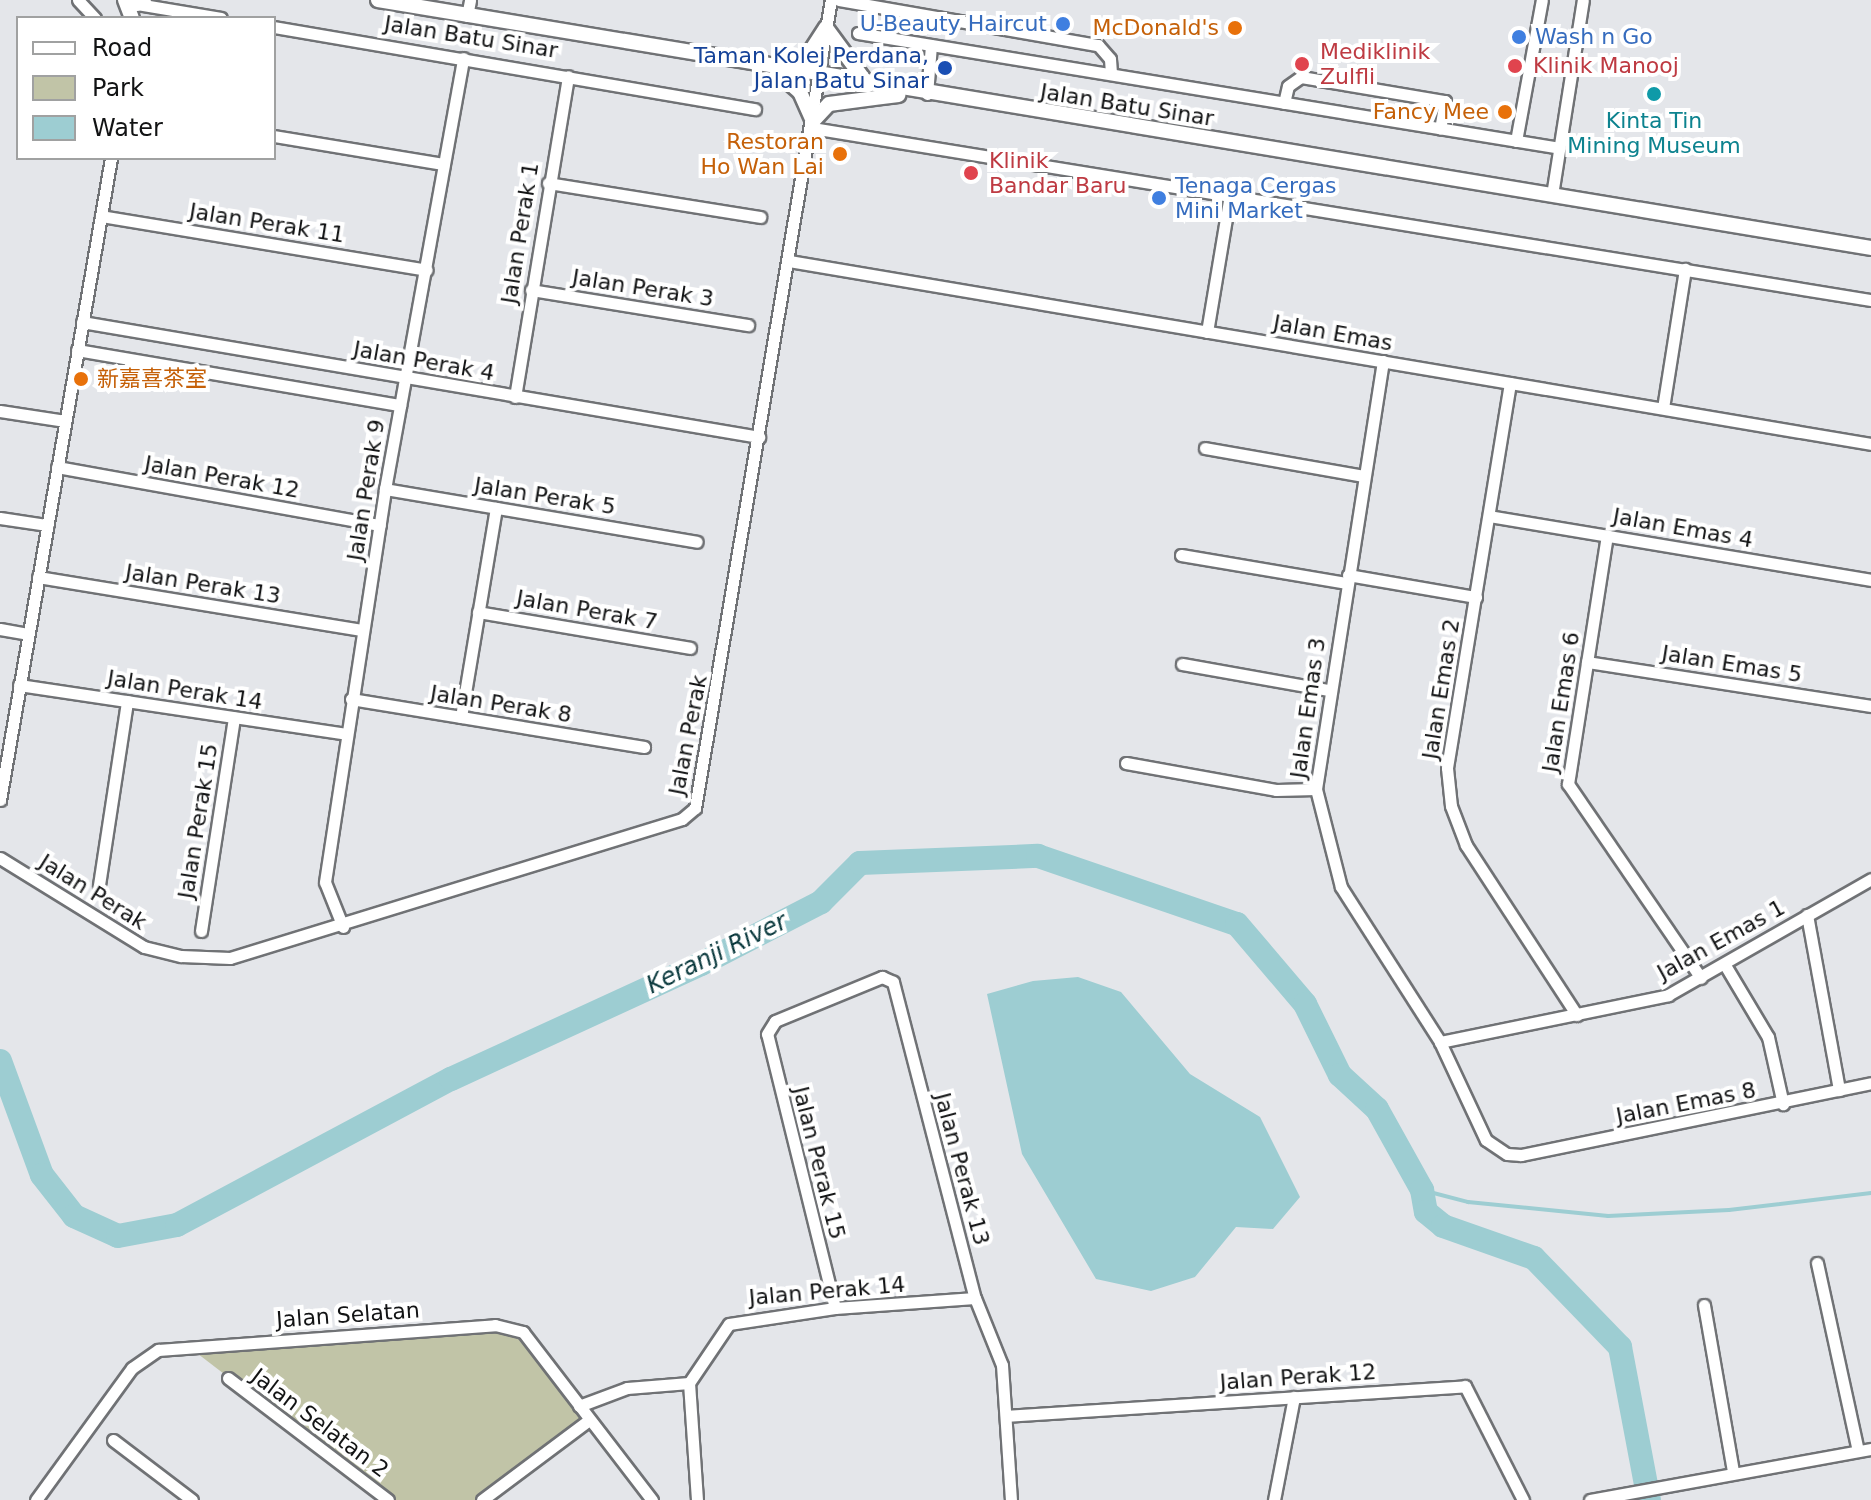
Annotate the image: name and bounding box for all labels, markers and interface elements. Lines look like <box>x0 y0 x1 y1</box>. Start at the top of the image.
street label: Jalan Batu Sinar <box>382 10 560 64</box>
place label: U-Beauty Haircut <box>860 11 1047 37</box>
marker: U-Beauty Haircut <box>1054 15 1072 33</box>
place label: McDonald's <box>1093 15 1219 41</box>
legend <box>16 16 276 160</box>
marker: McDonald's <box>1226 19 1244 37</box>
place label: Wash n Go <box>1535 24 1653 50</box>
marker: Wash n Go <box>1510 28 1528 46</box>
text: Road <box>92 34 152 62</box>
place label: Mediklinik Zulfli <box>1320 38 1430 90</box>
place label: Taman Kolej Perdana, Jalan Batu Sinar <box>694 42 929 94</box>
marker: Mediklinik Zulfli <box>1291 53 1313 75</box>
place label: Klinik Manooj <box>1533 53 1679 79</box>
marker: Klinik Manooj <box>1504 55 1526 77</box>
marker: Taman Kolej Perdana, Jalan Batu Sinar <box>936 59 954 77</box>
text: Park <box>92 74 144 102</box>
street label: Jalan Batu Sinar <box>1038 78 1216 132</box>
marker: Kinta Tin Mining Museum <box>1645 85 1663 103</box>
place label: Fancy Mee <box>1373 99 1489 125</box>
marker: Fancy Mee <box>1496 103 1514 121</box>
place label: Kinta Tin Mining Museum <box>1567 107 1741 158</box>
text: Water <box>92 114 163 142</box>
place label: Restoran Ho Wan Lai <box>700 128 824 180</box>
marker: Restoran Ho Wan Lai <box>831 145 849 163</box>
place label: Klinik Bandar Baru <box>989 147 1127 198</box>
street label: Jalan Perak 1 <box>496 160 544 306</box>
marker: Klinik Bandar Baru <box>960 162 982 184</box>
place label: Tenaga Cergas Mini Market <box>1175 172 1337 224</box>
marker: Tenaga Cergas Mini Market <box>1150 189 1168 207</box>
street label: Jalan Perak 11 <box>188 198 346 248</box>
street label: Jalan Perak 3 <box>570 264 716 312</box>
street label: Jalan Emas <box>1271 310 1395 356</box>
street label: Jalan Perak 4 <box>351 336 497 386</box>
place label: 新嘉喜茶室 <box>97 366 207 392</box>
marker: 新嘉喜茶室 <box>72 370 90 388</box>
street label: Jalan Perak 9 <box>342 417 390 563</box>
street label: Jalan Perak 12 <box>143 450 301 504</box>
street label: Jalan Perak 5 <box>472 472 618 520</box>
street label: Jalan Emas 4 <box>1611 503 1755 553</box>
street label: Jalan Perak 13 <box>124 559 282 609</box>
street label: Jalan Perak 7 <box>514 585 660 635</box>
street label: Jalan Emas 2 <box>1417 617 1465 761</box>
street label: Jalan Emas 6 <box>1537 630 1585 774</box>
street label: Jalan Emas 3 <box>1285 636 1331 780</box>
street label: Jalan Emas 5 <box>1660 640 1804 688</box>
street label: Jalan Perak 14 <box>106 665 264 715</box>
street label: Jalan Perak <box>663 673 713 797</box>
street label: Jalan Perak 8 <box>428 680 574 728</box>
street label: Jalan Perak 15 <box>173 742 223 900</box>
street label: Jalan Perak <box>34 849 152 935</box>
street label: Jalan Emas 1 <box>1653 894 1789 986</box>
water label: Keranji River <box>642 908 792 1000</box>
street label: Jalan Emas 8 <box>1614 1077 1758 1129</box>
street label: Jalan Perak 15 <box>787 1084 851 1242</box>
street label: Jalan Perak 13 <box>929 1090 995 1248</box>
street label: Jalan Perak 14 <box>748 1271 906 1311</box>
street label: Jalan Selatan <box>275 1297 421 1333</box>
street label: Jalan Perak 12 <box>1219 1358 1377 1396</box>
street label: Jalan Selatan 2 <box>246 1363 394 1483</box>

